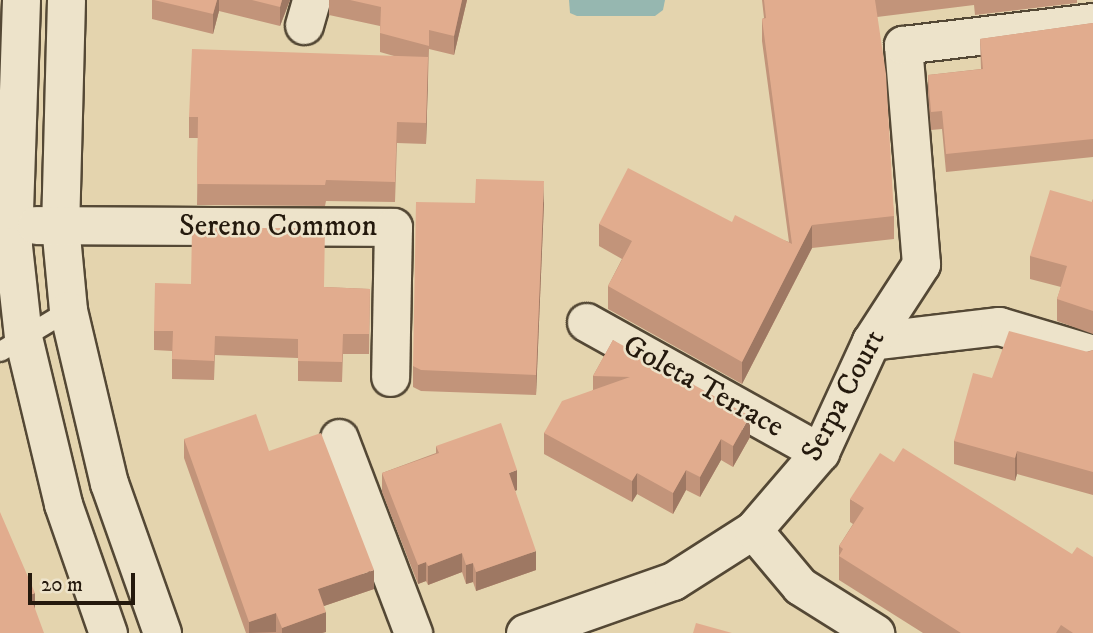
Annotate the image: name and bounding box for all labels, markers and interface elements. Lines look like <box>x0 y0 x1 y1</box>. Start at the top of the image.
street label: Sereno Common <box>179 209 377 245</box>
street label: Serpa Court <box>794 324 894 468</box>
street label: Goleta Terrace <box>616 328 790 446</box>
scale bar <box>32 560 138 604</box>
text: 20 m <box>41 572 83 598</box>

